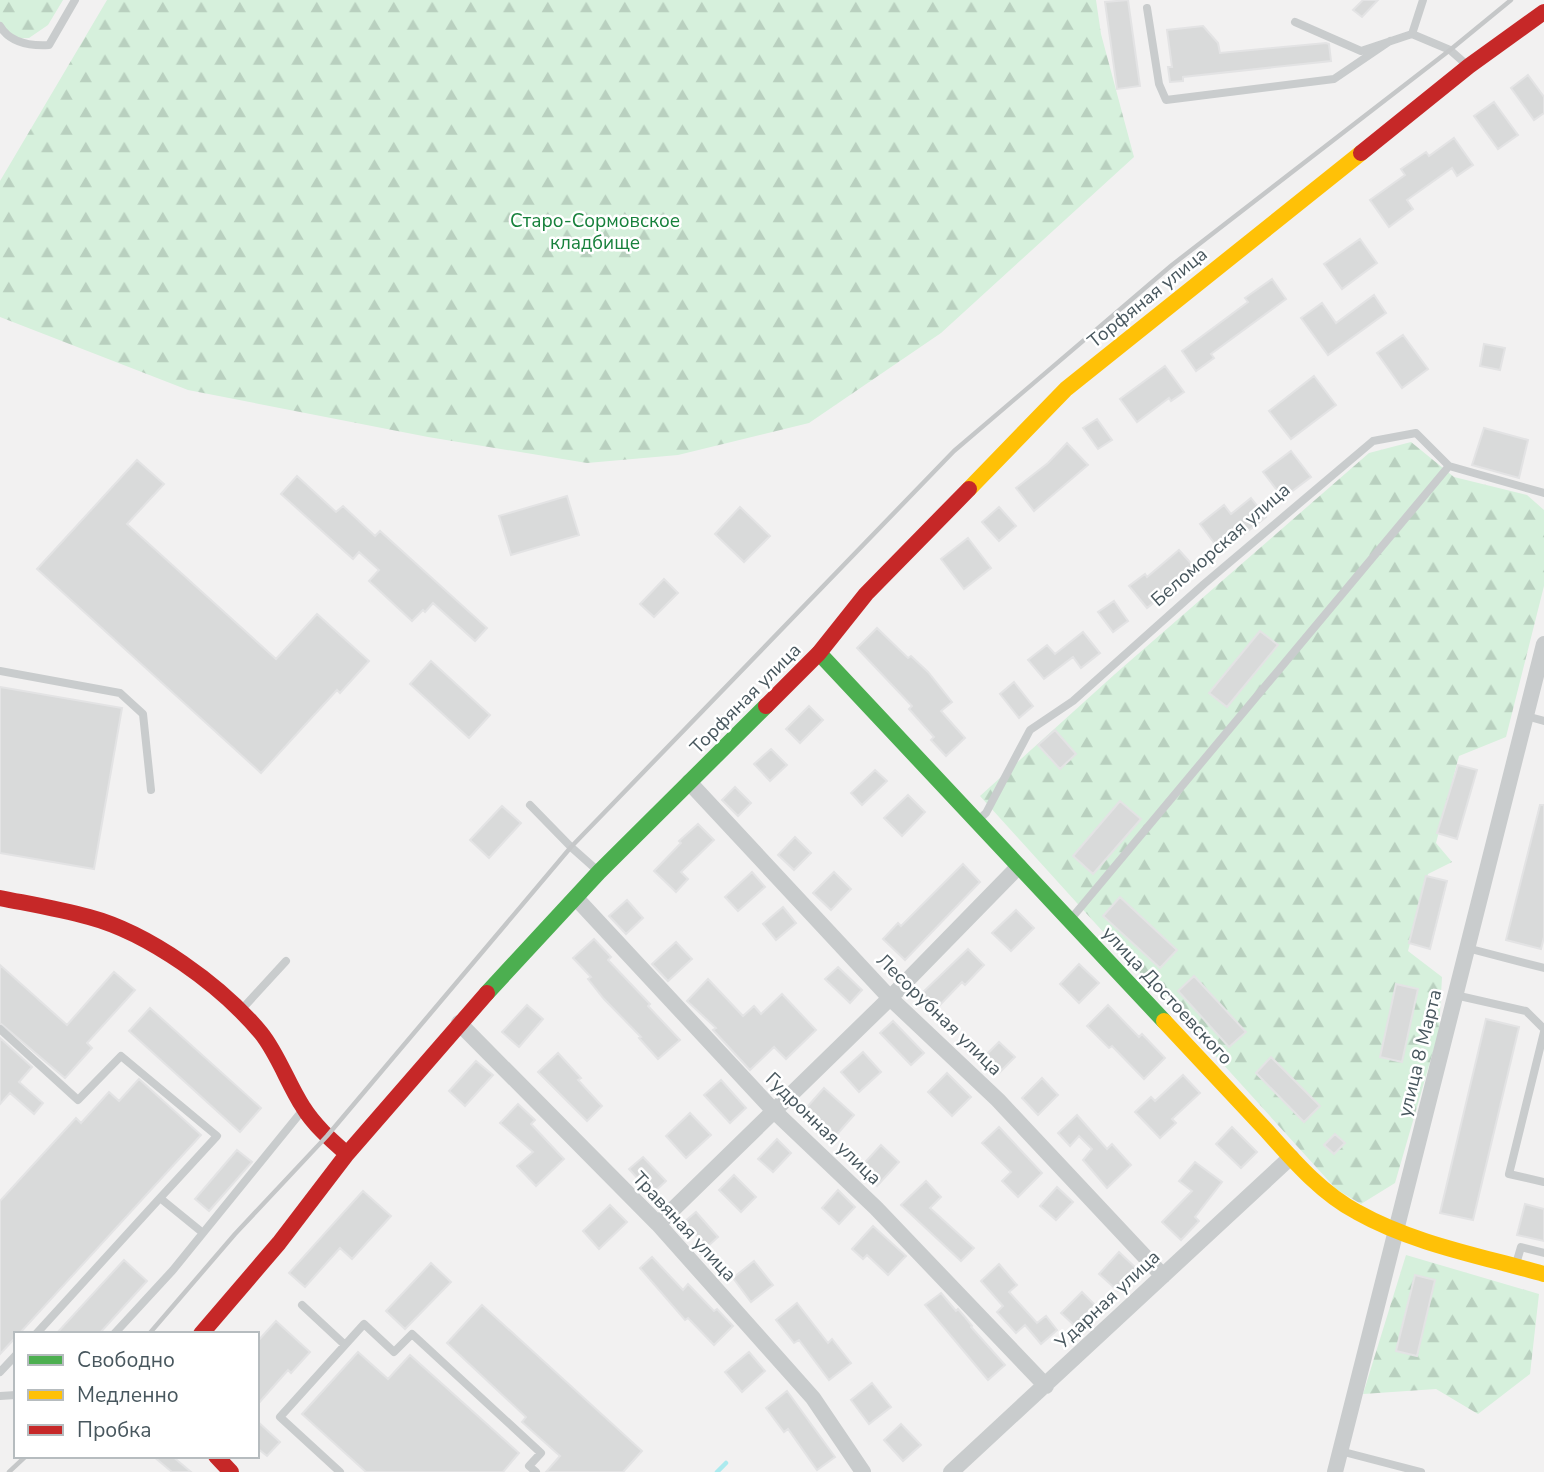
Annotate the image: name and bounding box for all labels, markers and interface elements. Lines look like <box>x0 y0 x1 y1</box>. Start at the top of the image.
park label: Старо-Сормовское кладбище <box>510 208 680 256</box>
street label: Торфяная улица <box>1082 241 1213 354</box>
street label: Беломорская улица <box>1146 477 1296 612</box>
street label: Торфяная улица <box>685 638 807 760</box>
street label: улица Достоевского <box>1096 921 1238 1071</box>
street label: Лесорубная улица <box>871 948 1008 1082</box>
street label: улица 8 Марта <box>1392 987 1448 1120</box>
street label: Гудронная улица <box>760 1066 887 1191</box>
street label: Травяная улица <box>626 1166 742 1287</box>
street label: Ударная улица <box>1049 1244 1166 1356</box>
legend <box>14 1332 259 1458</box>
text: Свободно <box>77 1346 175 1374</box>
text: Медленно <box>77 1381 179 1409</box>
text: Пробка <box>77 1416 151 1444</box>

